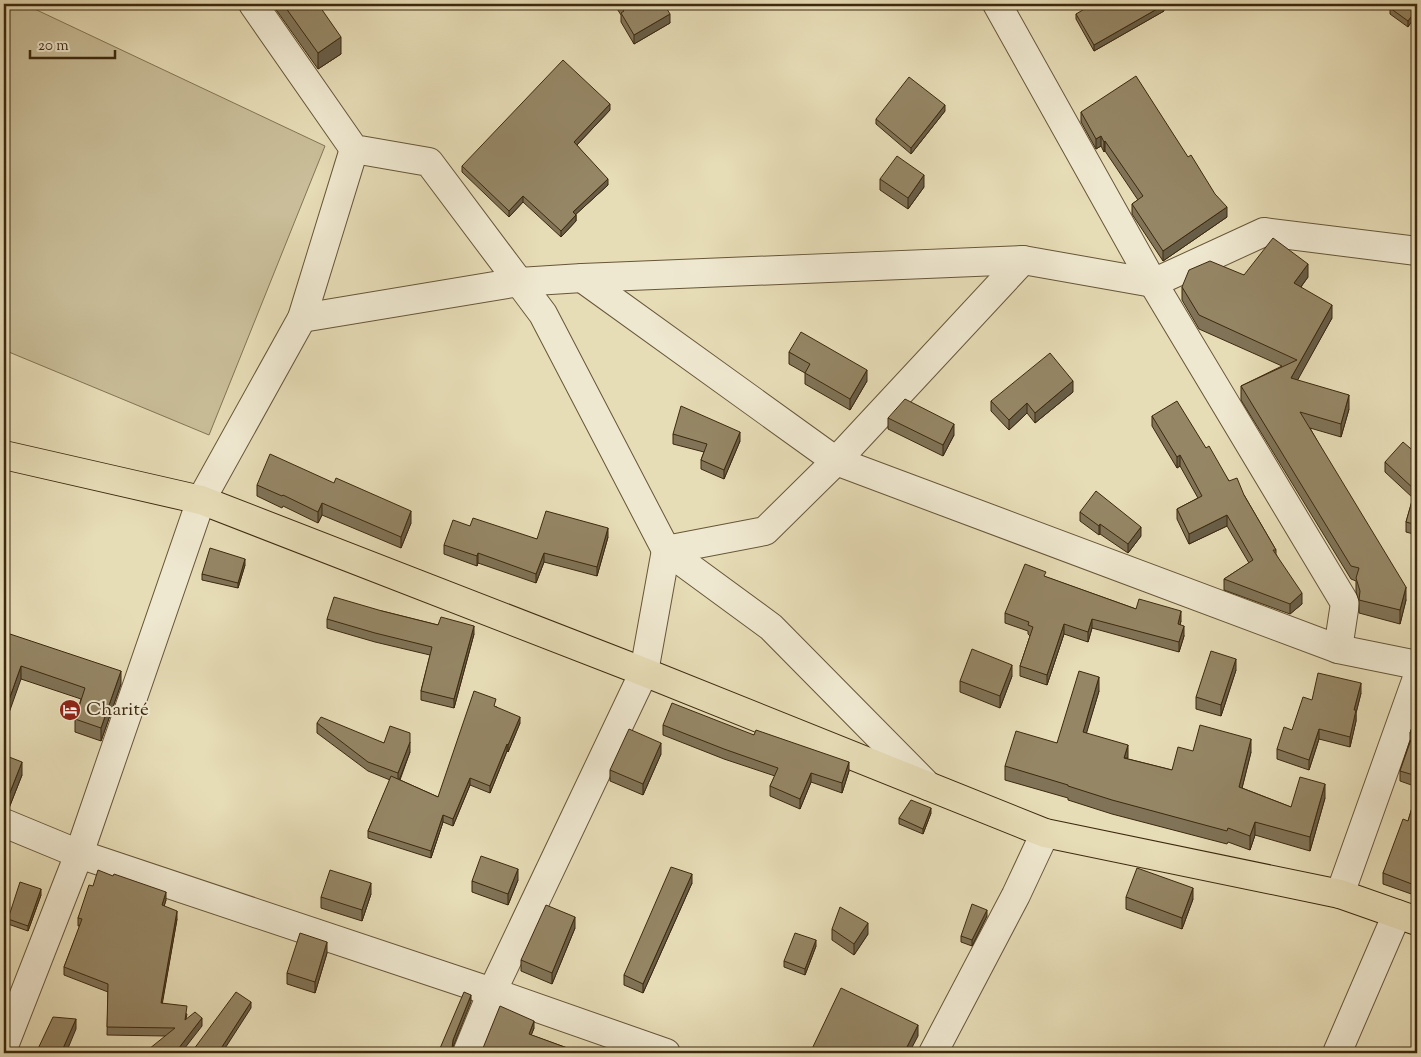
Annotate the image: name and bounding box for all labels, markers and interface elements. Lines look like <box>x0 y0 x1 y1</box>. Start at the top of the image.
scale bar <box>30 28 115 60</box>
text: 20 m <box>38 36 69 57</box>
place label: Charité <box>86 697 149 724</box>
hotel icon: Charité <box>58 698 82 722</box>

